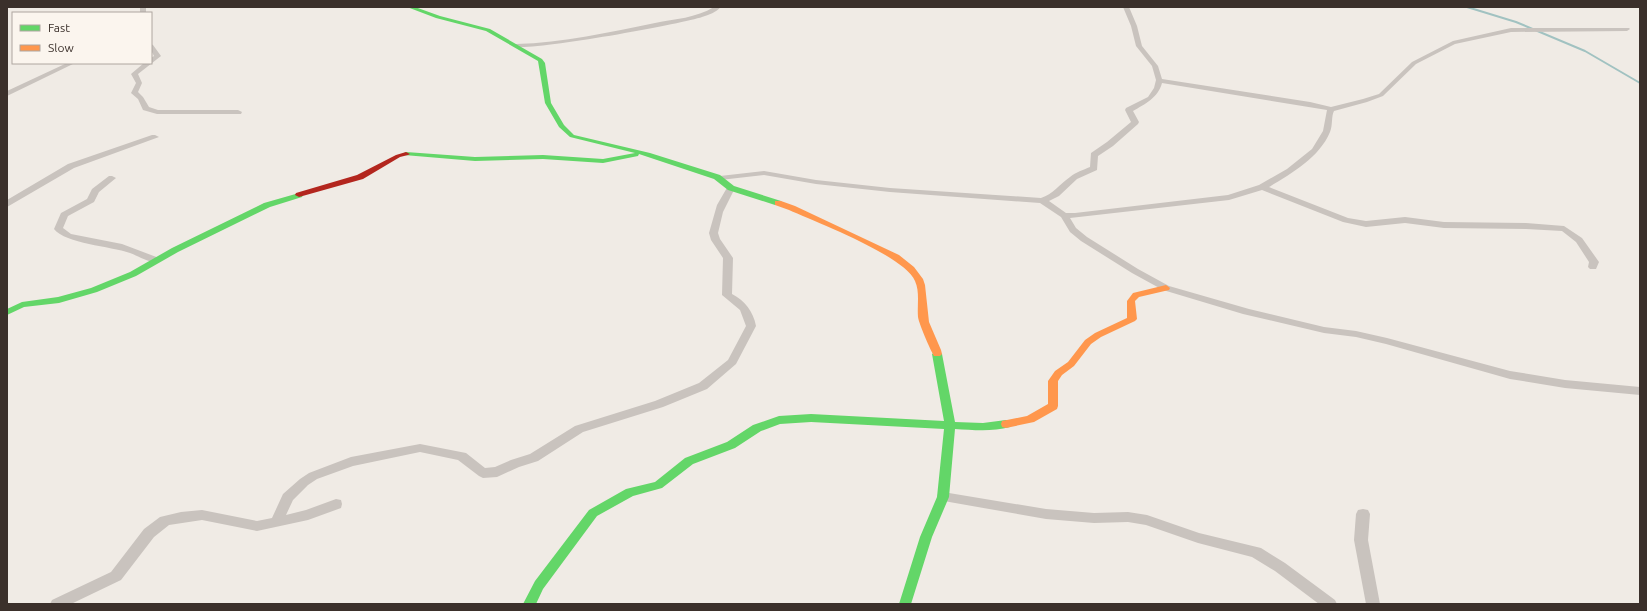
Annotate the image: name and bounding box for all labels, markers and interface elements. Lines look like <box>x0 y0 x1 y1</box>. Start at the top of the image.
legend <box>12 12 152 64</box>
text: Fast <box>48 21 70 34</box>
text: Slow <box>48 41 74 54</box>

